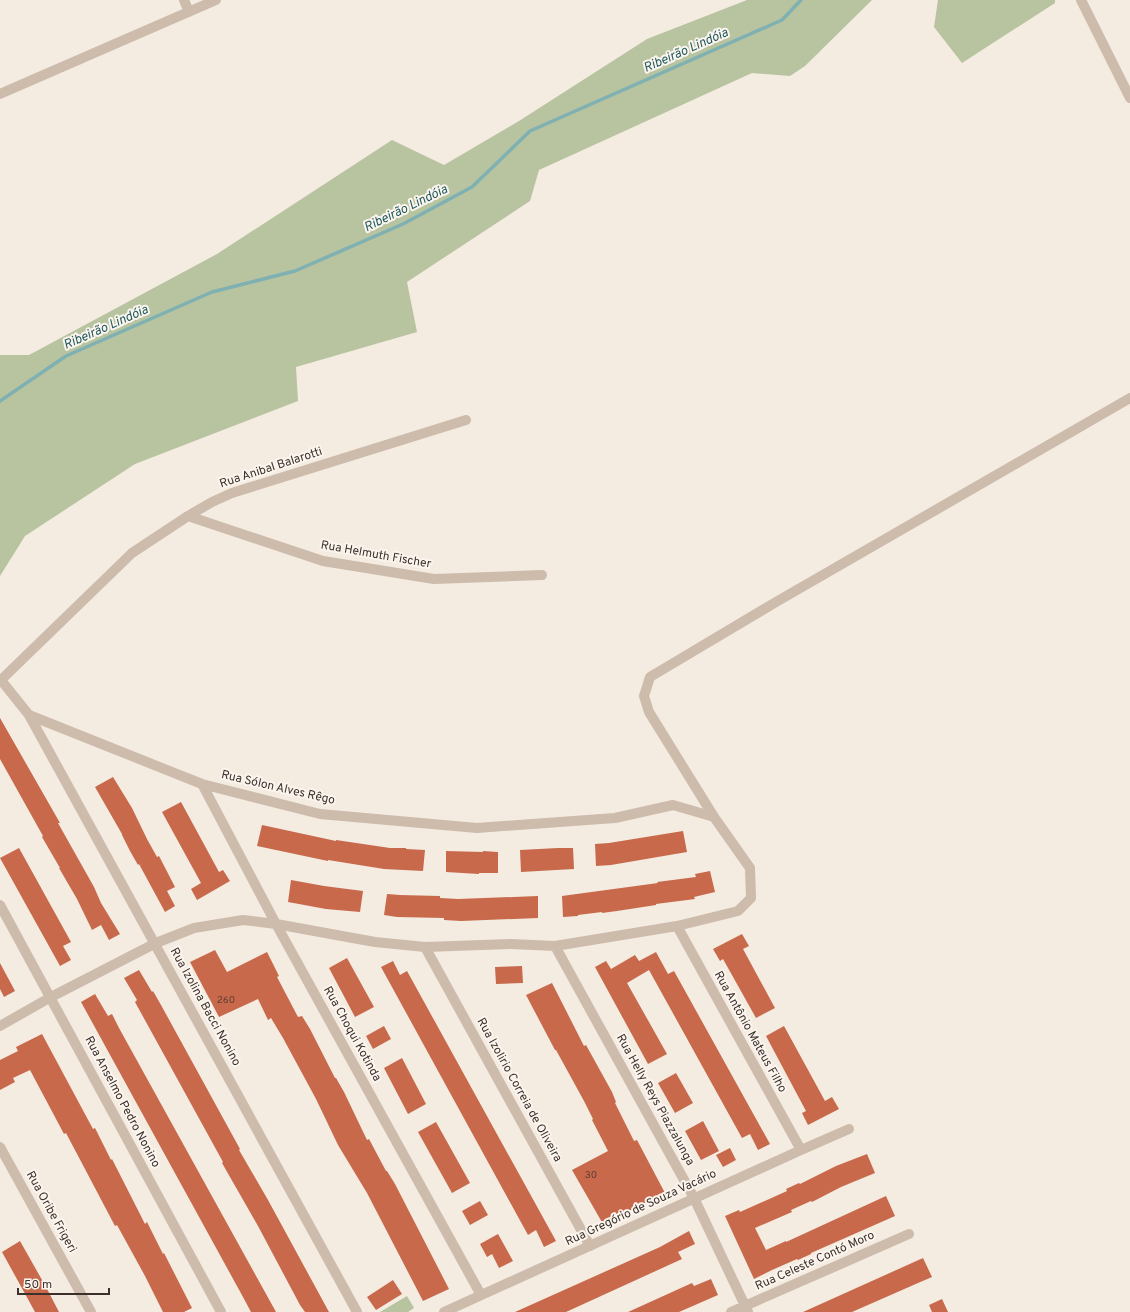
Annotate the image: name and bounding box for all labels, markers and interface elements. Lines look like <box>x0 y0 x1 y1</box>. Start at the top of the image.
water label: Ribeirão Lindóia <box>641 25 731 77</box>
water label: Ribeirão Lindóia <box>362 182 451 236</box>
water label: Ribeirão Lindóia <box>61 302 151 354</box>
street label: Rua Anibal Balarotti <box>218 444 324 492</box>
street label: Rua Helmuth Fischer <box>319 537 433 573</box>
street label: Rua Sólon Alves Rêgo <box>220 767 337 809</box>
street label: Rua Izolina Bacci Nonino <box>166 945 244 1069</box>
street label: Rua Antônio Mateus Filho <box>710 968 790 1096</box>
street label: Rua Choqui Kotinda <box>319 984 385 1084</box>
house number: 260 <box>217 994 235 1007</box>
street label: Rua Izolirio Correia de Oliveira <box>473 1015 565 1165</box>
street label: Rua Helly Reys Piazzalunga <box>612 1031 698 1169</box>
street label: Rua Anselmo Pedro Nonino <box>81 1033 164 1171</box>
street label: Rua Gregório de Souza Vacário <box>563 1166 719 1250</box>
street label: Rua Oribe Frigeri <box>22 1168 80 1256</box>
house number: 30 <box>585 1169 597 1182</box>
street label: Rua Celeste Contó Moro <box>753 1227 877 1295</box>
scale bar <box>18 1270 109 1296</box>
text: 50 m <box>24 1277 52 1293</box>

